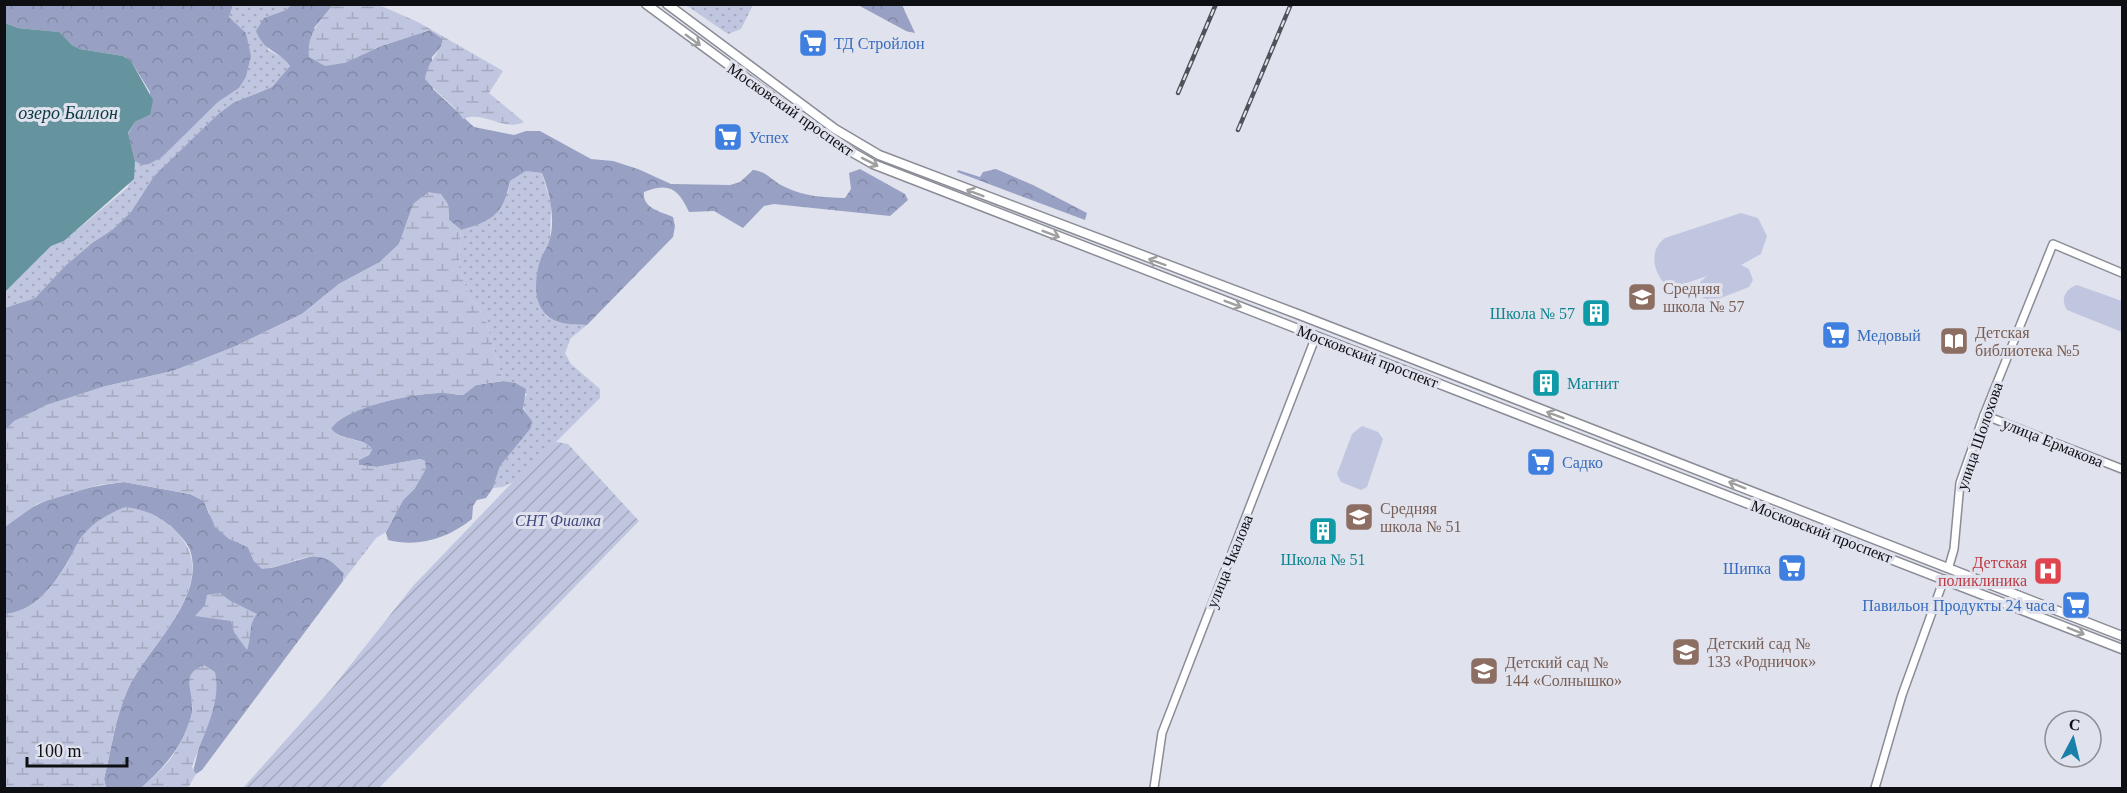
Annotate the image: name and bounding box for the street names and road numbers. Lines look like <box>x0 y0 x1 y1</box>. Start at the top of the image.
street label: Московский проспект <box>724 59 857 160</box>
street label: Московский проспект <box>1294 322 1441 392</box>
street label: улица Шолохова <box>1953 380 2007 493</box>
street label: улица Ермакова <box>1999 414 2106 471</box>
street label: Московский проспект <box>1748 497 1895 567</box>
street label: улица Чкалова <box>1203 512 1257 611</box>

